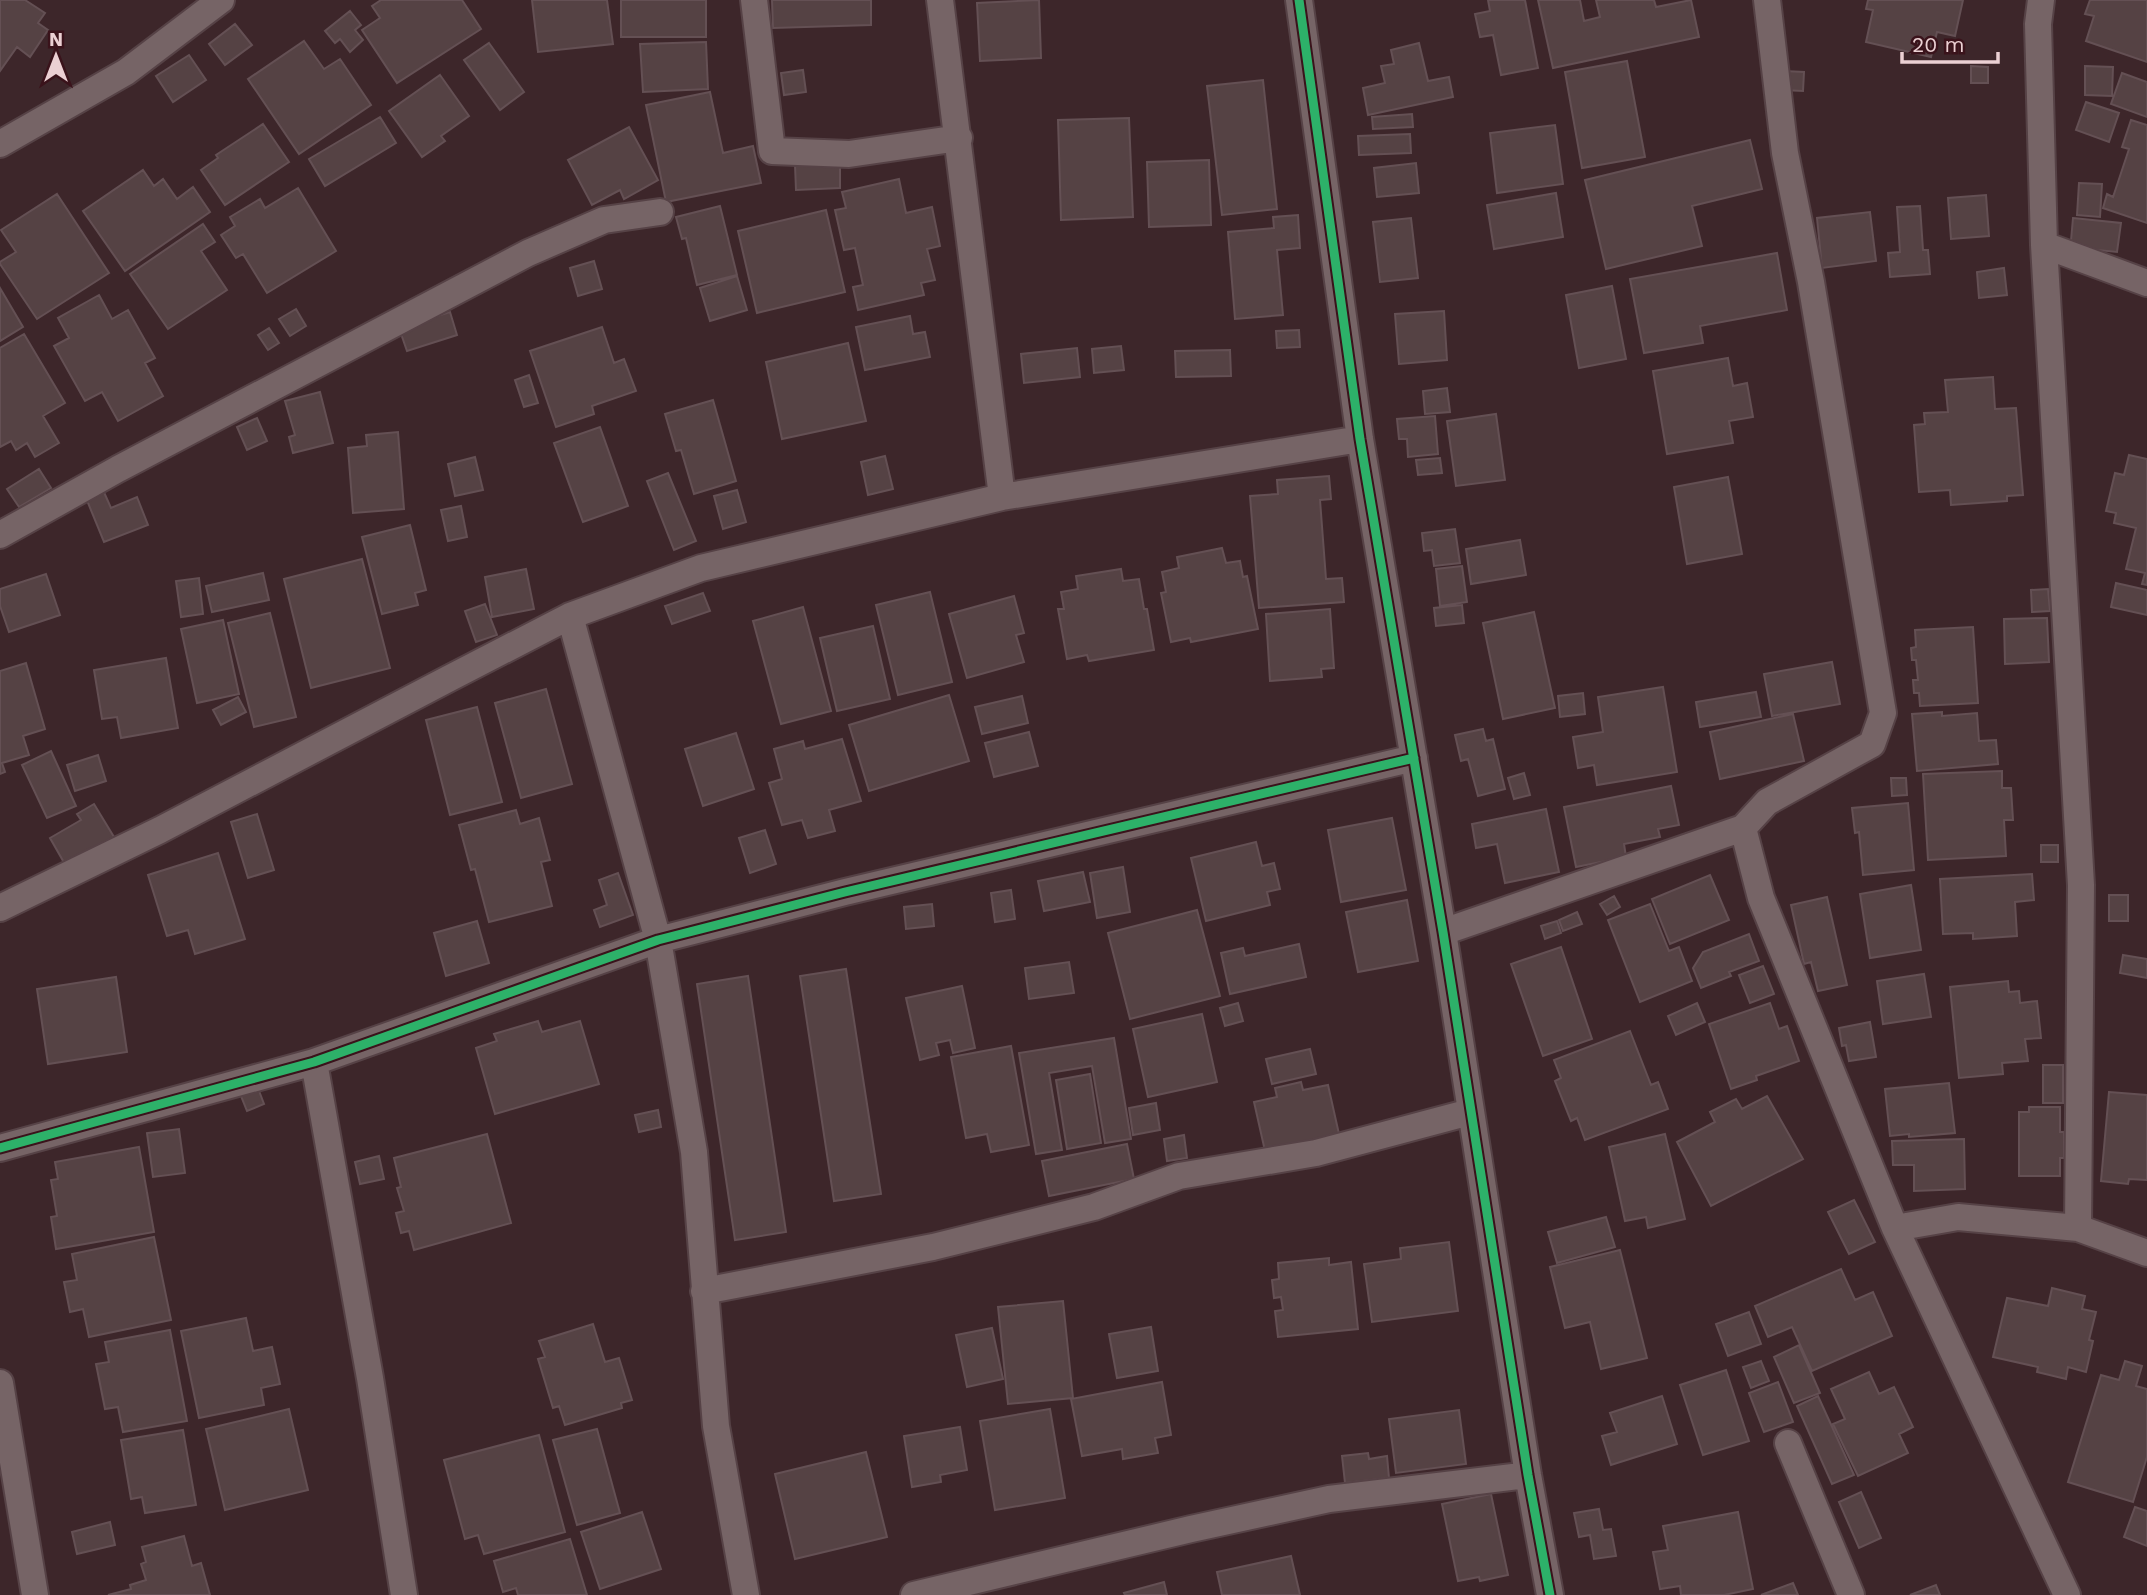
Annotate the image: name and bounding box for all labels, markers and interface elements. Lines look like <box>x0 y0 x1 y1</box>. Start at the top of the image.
north arrow <box>21 21 91 91</box>
scale bar <box>1902 21 1998 65</box>
text: N <box>49 28 63 51</box>
text: 20 m <box>1912 32 1964 57</box>

